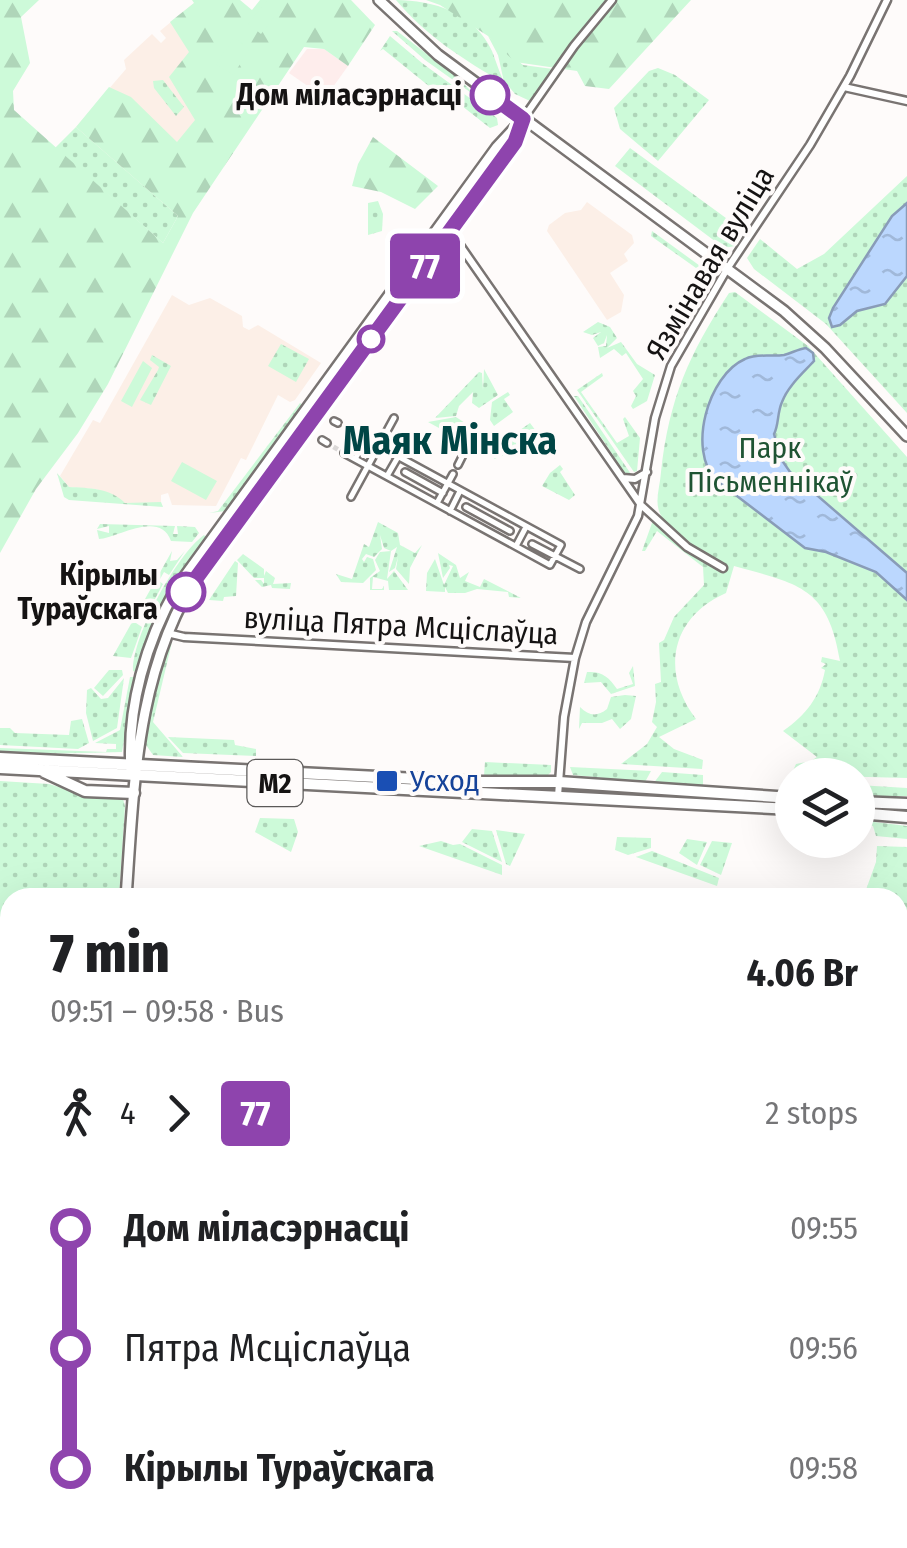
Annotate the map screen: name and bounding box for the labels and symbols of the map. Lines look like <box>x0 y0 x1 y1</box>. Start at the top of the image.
marker: Дом міласэрнасці <box>471 76 509 114</box>
place label: Дом міласэрнасці <box>236 77 462 113</box>
street label: Язмінавая вуліца <box>638 160 782 366</box>
line badge: 77 <box>380 234 470 298</box>
unlabelled marker <box>358 326 384 352</box>
district label: Маяк Мінска <box>343 417 557 465</box>
park label: Парк Пісьменнікаў <box>687 430 854 500</box>
place label: Кірылы Тураўскага <box>17 557 158 627</box>
marker: Кірылы Тураўскага <box>167 573 205 611</box>
street label: вуліца Пятра Мсціслаўца <box>243 600 559 652</box>
road number: М2 <box>248 760 302 806</box>
place label: Усход <box>409 763 480 799</box>
marker: Усход <box>374 768 400 794</box>

